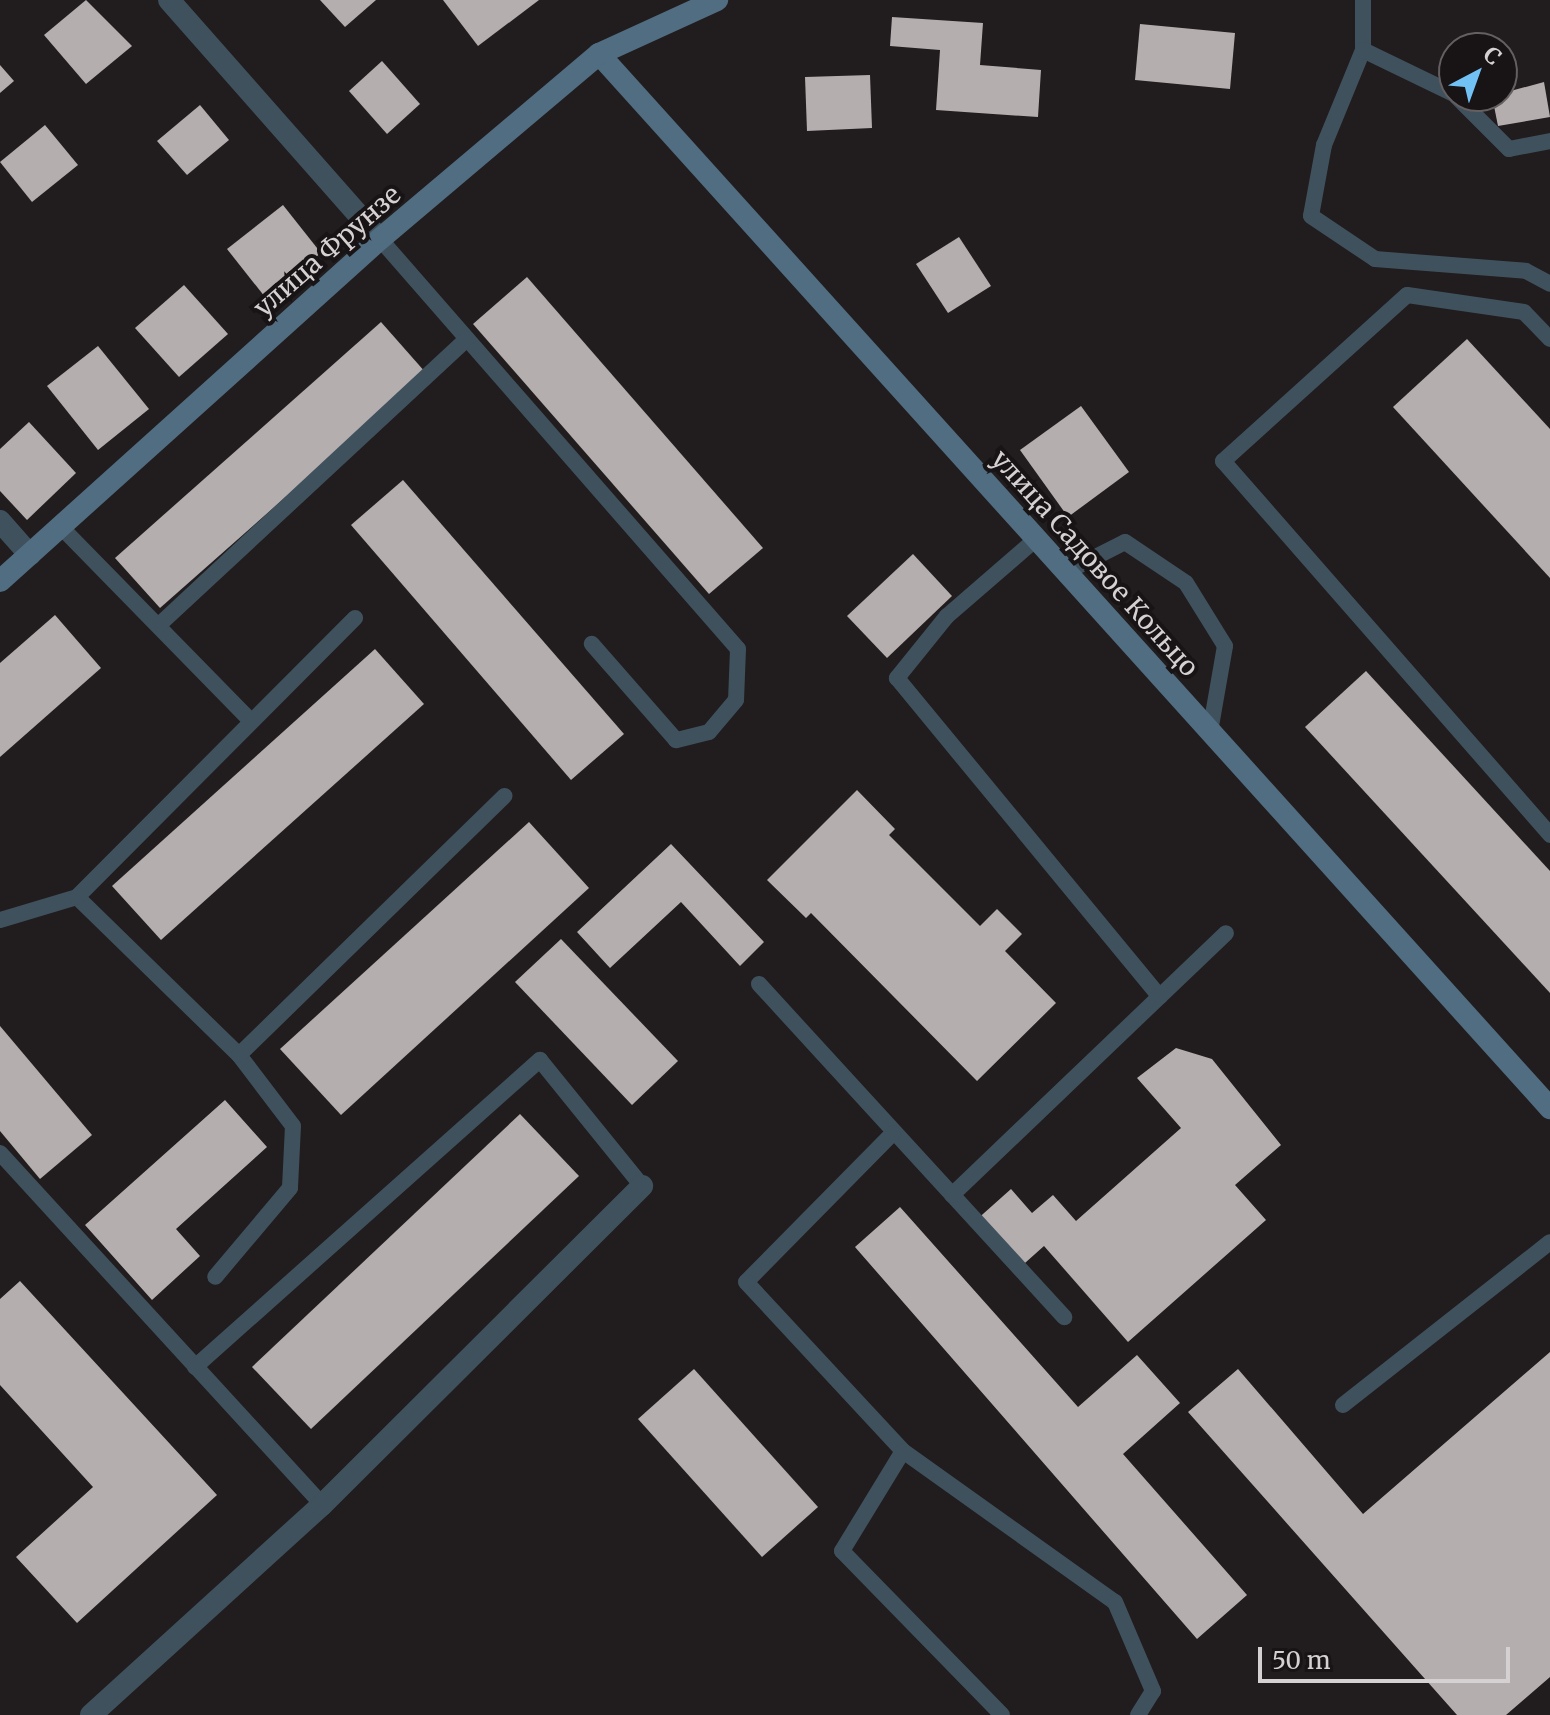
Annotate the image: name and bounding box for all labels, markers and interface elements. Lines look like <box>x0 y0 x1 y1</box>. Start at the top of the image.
north arrow <box>1438 32 1518 112</box>
text: С <box>1478 40 1507 71</box>
street label: улица Фрунзе <box>247 179 407 323</box>
street label: улица Садовое Кольцо <box>985 443 1205 683</box>
scale bar <box>1262 1631 1514 1681</box>
text: 50 m <box>1272 1645 1331 1676</box>

